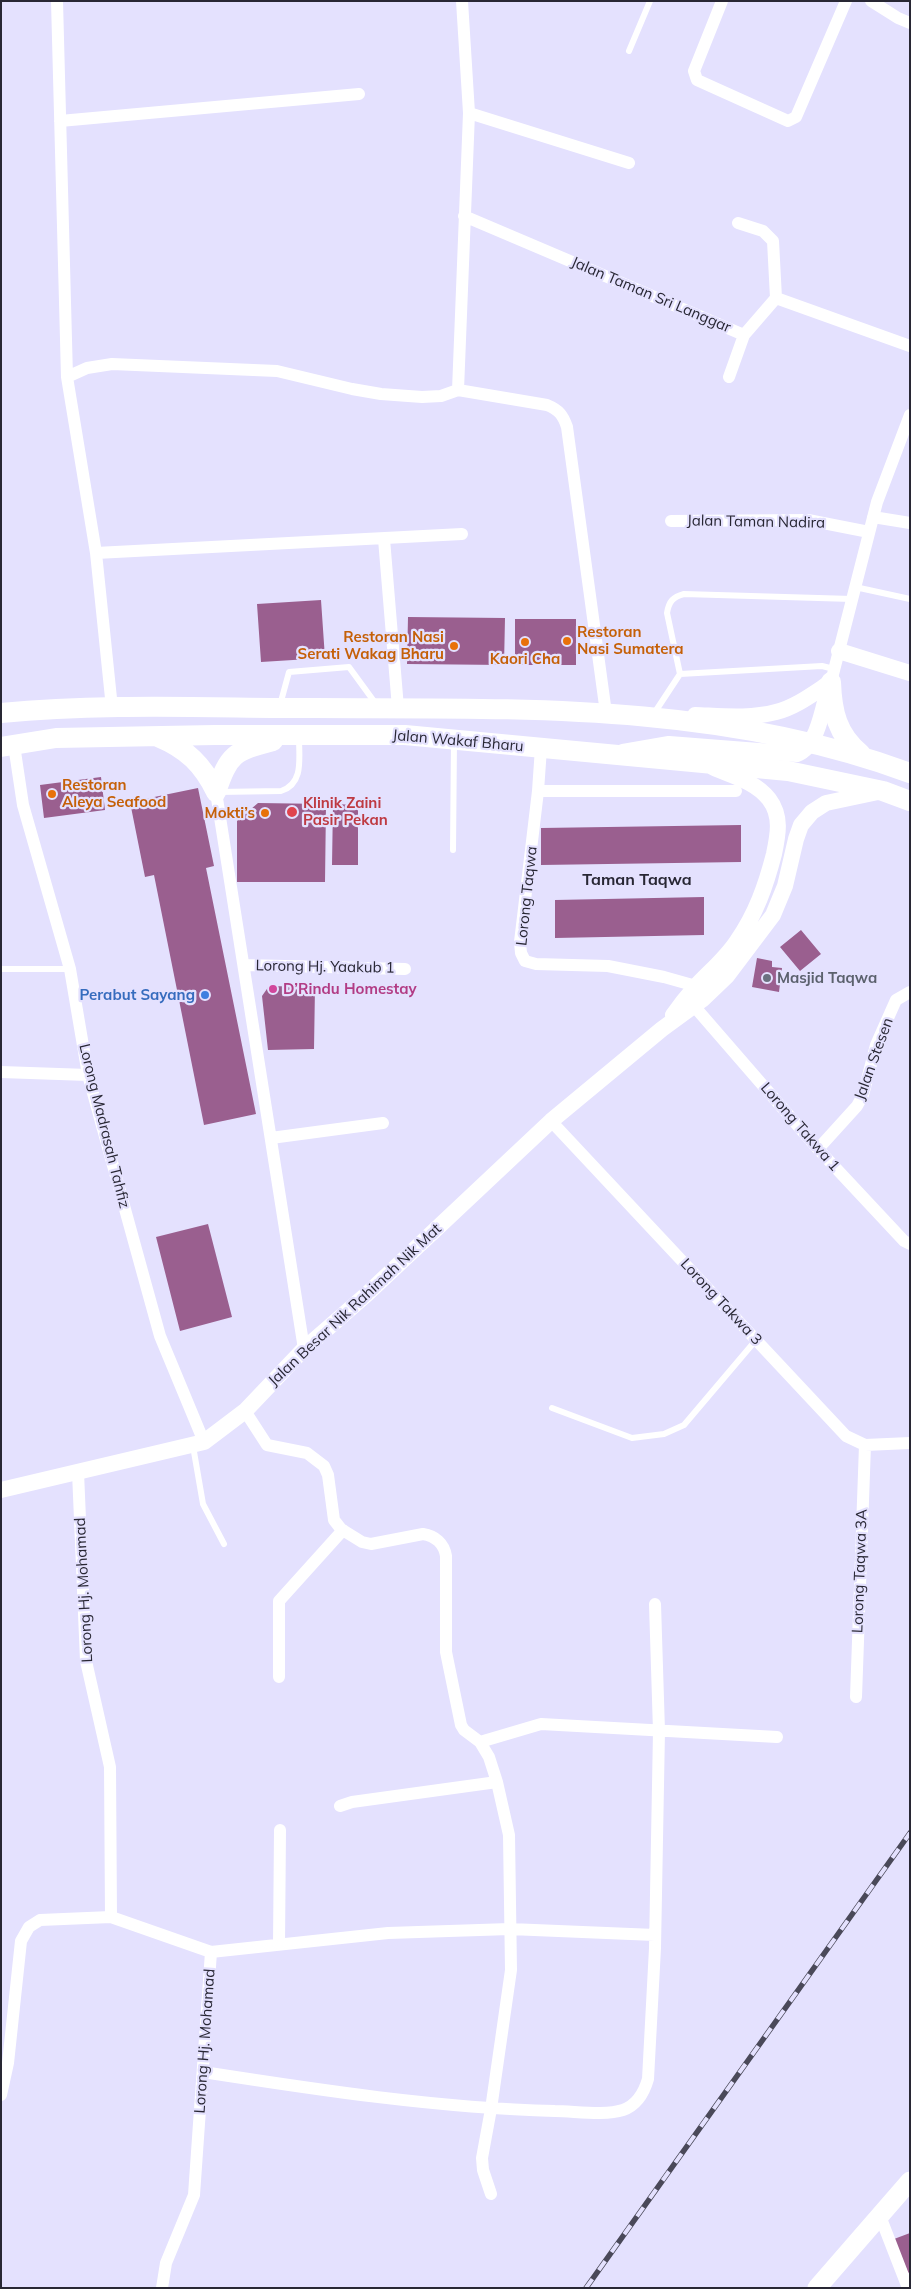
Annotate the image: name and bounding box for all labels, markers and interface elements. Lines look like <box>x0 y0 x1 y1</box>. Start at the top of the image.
street label: Jalan Taman Sri Langgar <box>568 253 734 337</box>
street label: Jalan Taman Nadira <box>687 512 825 532</box>
place label: Restoran Nasi Sumatera <box>577 623 684 658</box>
place label: Restoran Nasi Serati Wakag Bharu <box>298 628 444 663</box>
marker: Restoran Nasi Sumatera <box>561 635 573 647</box>
marker: Kaori Cha <box>519 636 531 648</box>
marker: Restoran Nasi Serati Wakag Bharu <box>448 640 460 652</box>
place label: Kaori Cha <box>490 650 560 668</box>
street label: Jalan Wakaf Bharu <box>392 726 524 756</box>
place label: Restoran Aleya Seafood <box>62 776 166 811</box>
marker: Restoran Aleya Seafood <box>46 788 58 800</box>
place label: Klinik Zaini Pasir Pekan <box>303 794 388 829</box>
place label: Mokti’s <box>205 804 255 822</box>
marker: Klinik Zaini Pasir Pekan <box>285 805 299 819</box>
marker: Mokti’s <box>259 807 271 819</box>
street label: Lorong Taqwa <box>513 845 541 947</box>
district label: Taman Taqwa <box>582 870 692 890</box>
street label: Lorong Hj. Yaakub 1 <box>255 957 395 977</box>
place label: Masjid Taqwa <box>777 969 877 987</box>
marker: Masjid Taqwa <box>761 972 773 984</box>
place label: D’Rindu Homestay <box>283 980 417 998</box>
marker: D’Rindu Homestay <box>267 983 279 995</box>
place label: Perabut Sayang <box>79 986 195 1004</box>
marker: Perabut Sayang <box>199 989 211 1001</box>
street label: Jalan Stesen <box>851 1015 897 1103</box>
street label: Lorong Madrasah Tahfiz <box>75 1042 133 1210</box>
street label: Lorong Takwa 1 <box>757 1079 843 1175</box>
street label: Jalan Besar Nik Rahimah Nik Mat <box>265 1220 445 1390</box>
street label: Lorong Takwa 3 <box>676 1255 766 1349</box>
street label: Lorong Taqwa 3A <box>849 1509 871 1633</box>
street label: Lorong Hj. Mohamad <box>71 1517 97 1663</box>
street label: Lorong Hj. Mohamad <box>191 1968 219 2114</box>

